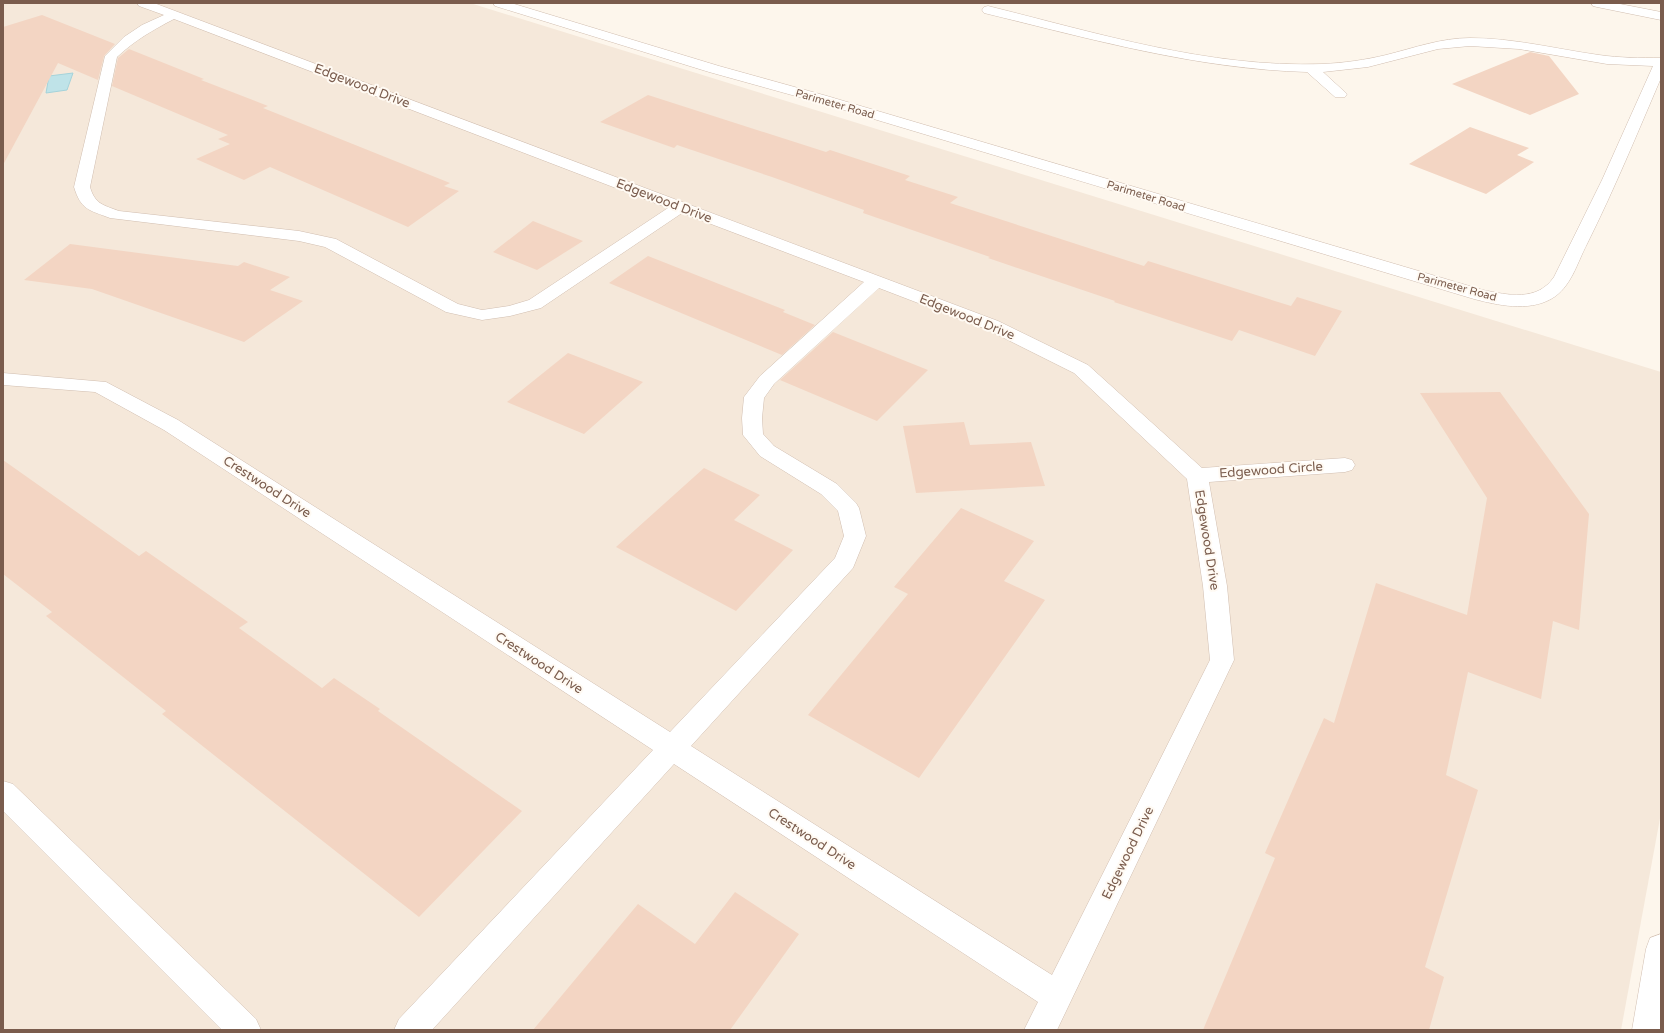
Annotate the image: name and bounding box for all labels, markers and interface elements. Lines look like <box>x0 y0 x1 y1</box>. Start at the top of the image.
street label: Edgewood Drive <box>312 60 412 112</box>
street label: Parimeter Road <box>794 87 876 122</box>
street label: Edgewood Drive <box>614 175 714 227</box>
street label: Parimeter Road <box>1105 178 1187 214</box>
street label: Parimeter Road <box>1416 270 1498 304</box>
street label: Edgewood Drive <box>917 291 1017 343</box>
street label: Crestwood Drive <box>220 453 314 521</box>
street label: Edgewood Circle <box>1219 458 1323 482</box>
street label: Edgewood Drive <box>1191 489 1223 591</box>
street label: Crestwood Drive <box>492 629 586 697</box>
street label: Edgewood Drive <box>1099 804 1157 902</box>
street label: Crestwood Drive <box>765 805 859 873</box>

